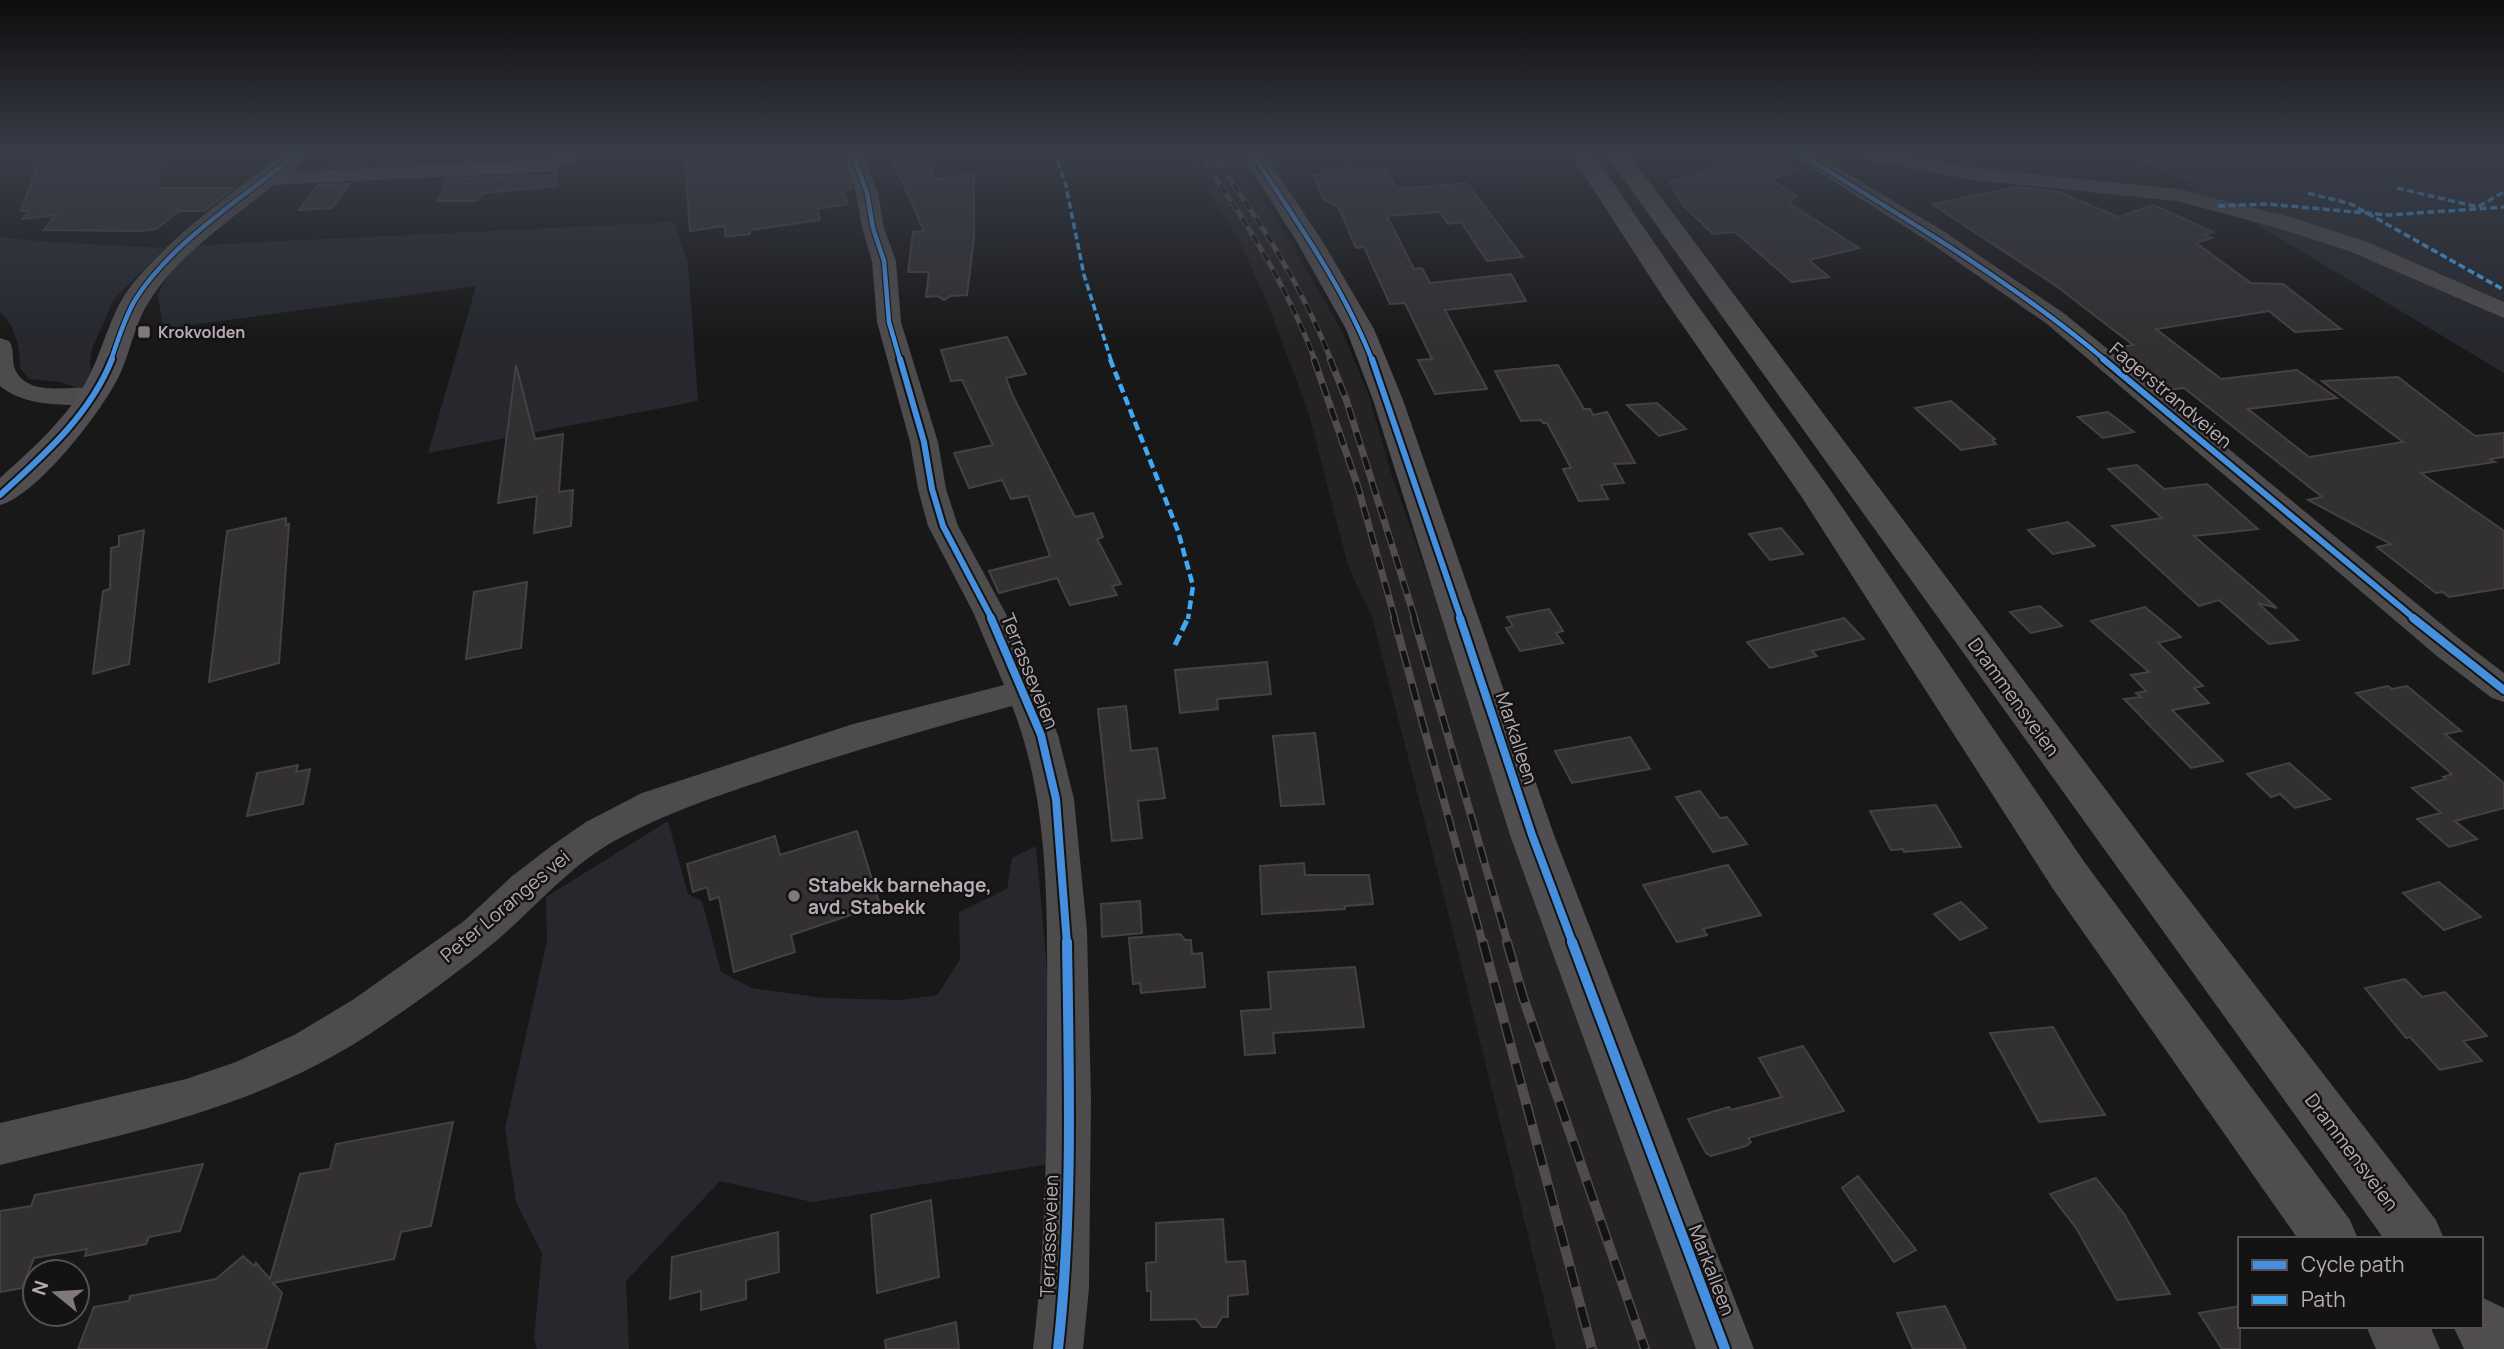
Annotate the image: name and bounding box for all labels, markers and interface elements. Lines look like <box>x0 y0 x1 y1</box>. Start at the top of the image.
place label: Krokvolden <box>158 321 245 343</box>
marker: Krokvolden <box>136 324 152 340</box>
street label: Fagerstrandveien <box>2104 336 2238 454</box>
street label: Terrasseveien <box>995 609 1065 733</box>
street label: Drammensveien <box>1962 632 2066 762</box>
street label: Markalleen <box>1490 689 1544 787</box>
street label: Peter Loranges vei <box>435 844 575 968</box>
place label: Stabekk barnehage, avd. Stabekk <box>808 872 992 920</box>
marker: Stabekk barnehage, avd. Stabekk <box>786 888 802 904</box>
street label: Drammensveien <box>2299 1088 2405 1216</box>
street label: Terrasseveien <box>1034 1174 1064 1298</box>
street label: Markalleen <box>1683 1221 1741 1319</box>
legend <box>2238 1237 2483 1328</box>
text: Cycle path <box>2301 1250 2404 1278</box>
north arrow <box>21 1258 91 1328</box>
text: N <box>25 1277 54 1298</box>
text: Path <box>2301 1285 2346 1313</box>

